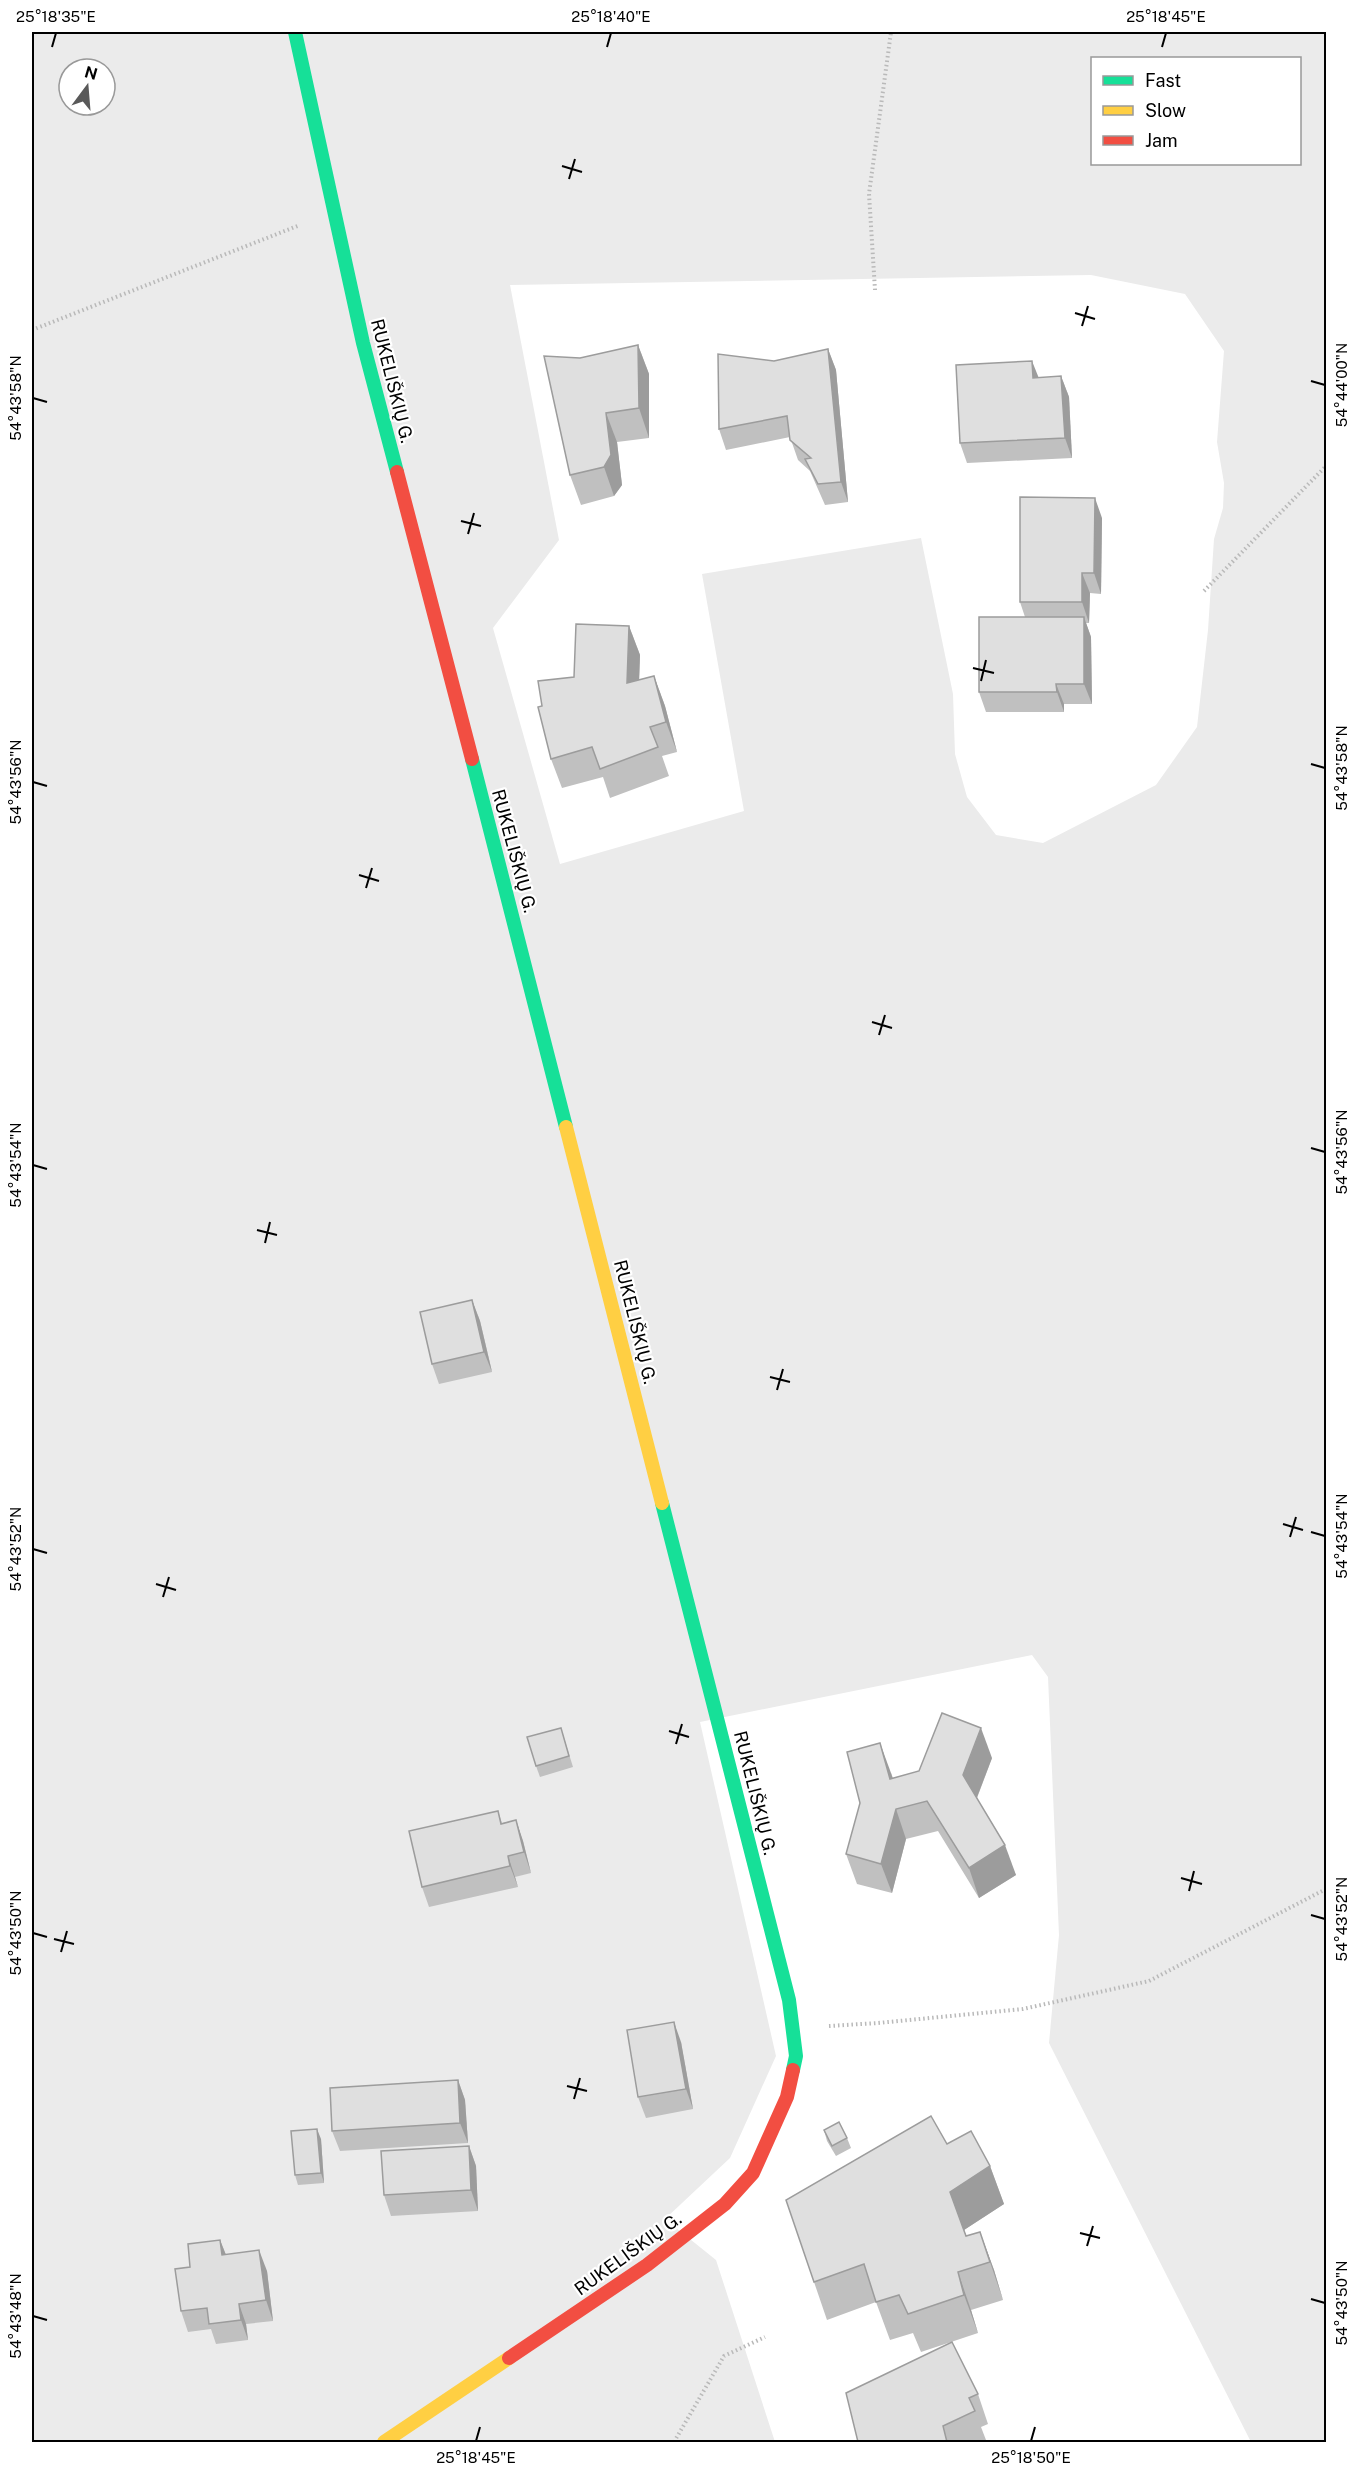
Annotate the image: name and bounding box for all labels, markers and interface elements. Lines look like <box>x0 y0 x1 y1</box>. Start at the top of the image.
text: 25°18'35"E <box>16 8 96 25</box>
text: 25°18'40"E <box>571 8 651 25</box>
text: 25°18'45"E <box>1126 8 1206 25</box>
north arrow <box>57 57 117 117</box>
legend <box>1091 57 1301 165</box>
text: N <box>82 62 100 84</box>
text: Fast <box>1145 70 1181 91</box>
text: Slow <box>1145 100 1186 121</box>
text: Jam <box>1145 130 1178 151</box>
street label: RUKELIŠKIŲ G. <box>367 317 418 445</box>
text: 54°44'00"N <box>1333 343 1350 427</box>
text: 54°43'58"N <box>7 355 24 441</box>
text: 54°43'58"N <box>1333 725 1350 811</box>
text: 54°43'56"N <box>7 739 24 825</box>
street label: RUKELIŠKIŲ G. <box>488 787 541 915</box>
text: 54°43'56"N <box>1333 1109 1350 1195</box>
text: 54°43'54"N <box>7 1122 24 1208</box>
street label: RUKELIŠKIŲ G. <box>610 1258 661 1386</box>
text: 54°43'54"N <box>1333 1493 1350 1579</box>
text: 54°43'52"N <box>7 1507 24 1591</box>
street label: RUKELIŠKIŲ G. <box>730 1729 781 1857</box>
text: 54°43'52"N <box>1333 1877 1350 1961</box>
text: 54°43'50"N <box>7 1890 24 1976</box>
street label: RUKELIŠKIŲ G. <box>570 2208 685 2299</box>
text: 54°43'50"N <box>1333 2260 1350 2346</box>
text: 54°43'48"N <box>7 2273 24 2359</box>
text: 25°18'45"E <box>436 2449 516 2466</box>
text: 25°18'50"E <box>991 2449 1071 2466</box>

